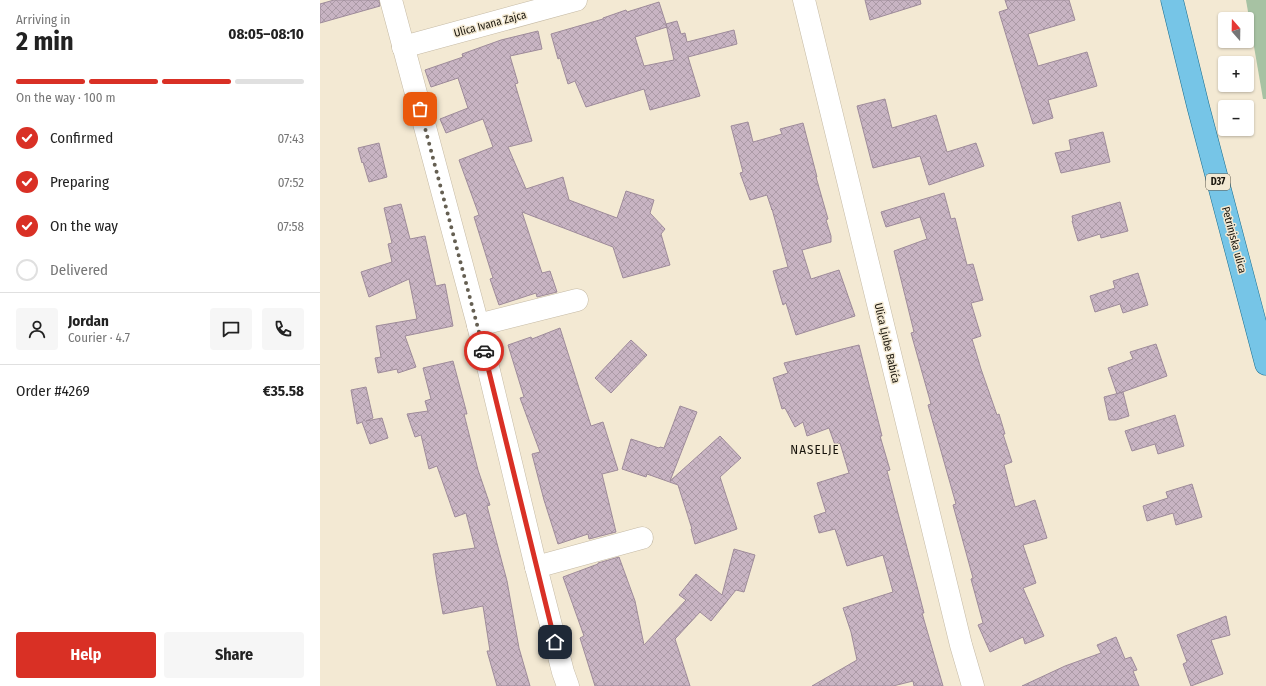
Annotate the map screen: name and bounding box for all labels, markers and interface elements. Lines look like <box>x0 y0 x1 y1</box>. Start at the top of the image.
street label: Ulica Ivana Zajca <box>452 8 528 40</box>
text: Arriving in <box>16 12 70 27</box>
north arrow <box>1218 12 1254 48</box>
map controls <box>1218 12 1254 136</box>
text: 08:05–08:10 <box>228 25 304 43</box>
text: 2 min <box>16 26 74 57</box>
button: + <box>1218 56 1254 92</box>
text: On the way · 100 m <box>16 90 116 105</box>
pin <box>403 92 437 126</box>
icon: bag <box>409 98 431 120</box>
button: − <box>1218 100 1254 136</box>
icon: check <box>16 127 38 149</box>
text: Confirmed <box>50 129 113 147</box>
text: 07:43 <box>278 131 304 146</box>
icon: check <box>16 171 38 193</box>
text: Preparing <box>50 173 109 191</box>
road number: D37 <box>1206 174 1230 190</box>
text: 07:52 <box>278 175 304 190</box>
street label: Petrinjska ulica <box>1219 205 1249 275</box>
icon: check <box>16 215 38 237</box>
text: On the way <box>50 217 118 235</box>
text: 07:58 <box>277 219 304 234</box>
text: Delivered <box>50 261 108 279</box>
street label: Ulica Ljube Babića <box>871 302 903 384</box>
button: person <box>16 308 58 350</box>
button: chat <box>210 308 252 350</box>
button: phone <box>262 308 304 350</box>
text: Jordan <box>68 312 109 330</box>
text: Courier · 4.7 <box>68 330 130 345</box>
courier <box>464 331 504 371</box>
icon: car <box>473 340 495 362</box>
text: Order #4269 <box>16 382 90 400</box>
text: €35.58 <box>263 382 304 400</box>
district label: NASELJE <box>790 442 840 457</box>
pin <box>538 625 572 659</box>
icon: home <box>544 631 566 653</box>
button: Help <box>16 632 156 678</box>
button: Share <box>164 632 304 678</box>

